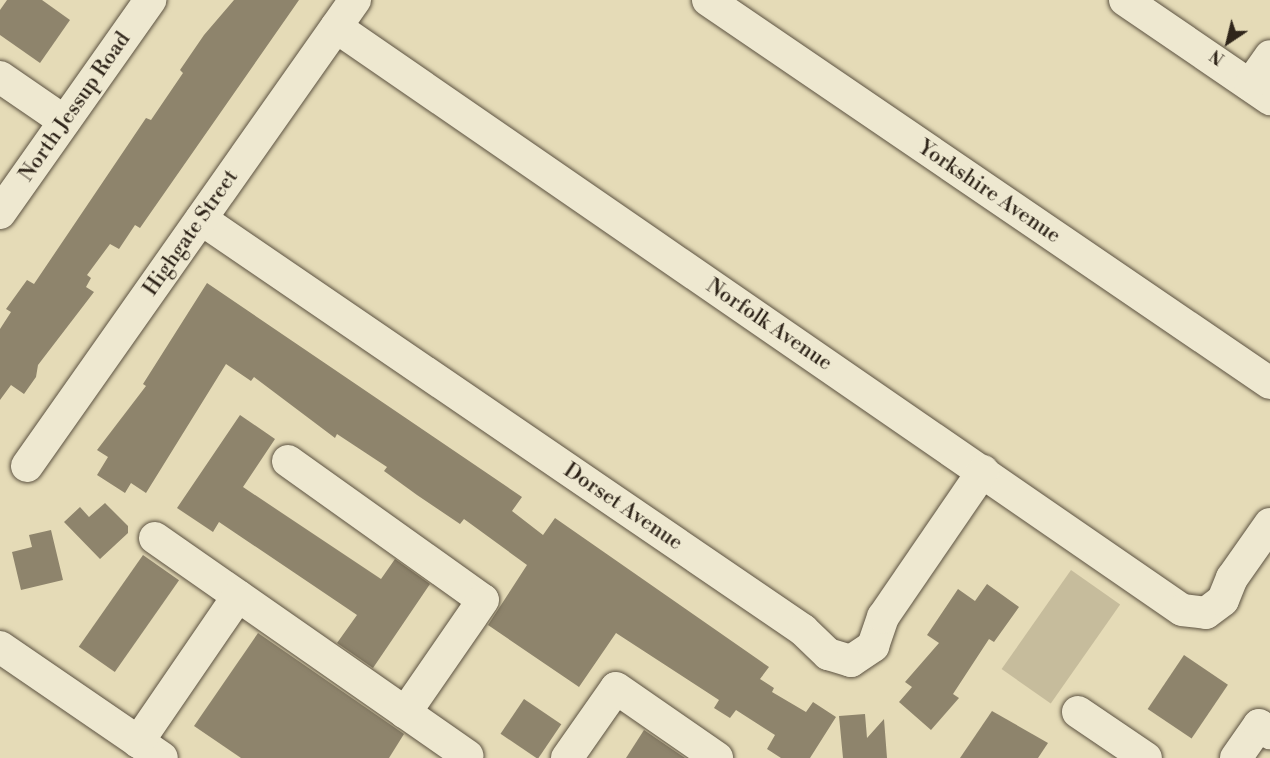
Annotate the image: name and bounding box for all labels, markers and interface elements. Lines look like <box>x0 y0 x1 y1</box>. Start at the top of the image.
north arrow <box>1198 12 1258 72</box>
street label: North Jessup Road <box>14 27 136 187</box>
text: N <box>1207 45 1229 69</box>
street label: Yorkshire Avenue <box>913 135 1065 249</box>
street label: Highgate Street <box>138 165 244 301</box>
street label: Norfolk Avenue <box>701 274 837 376</box>
street label: Dorset Avenue <box>559 458 687 556</box>

